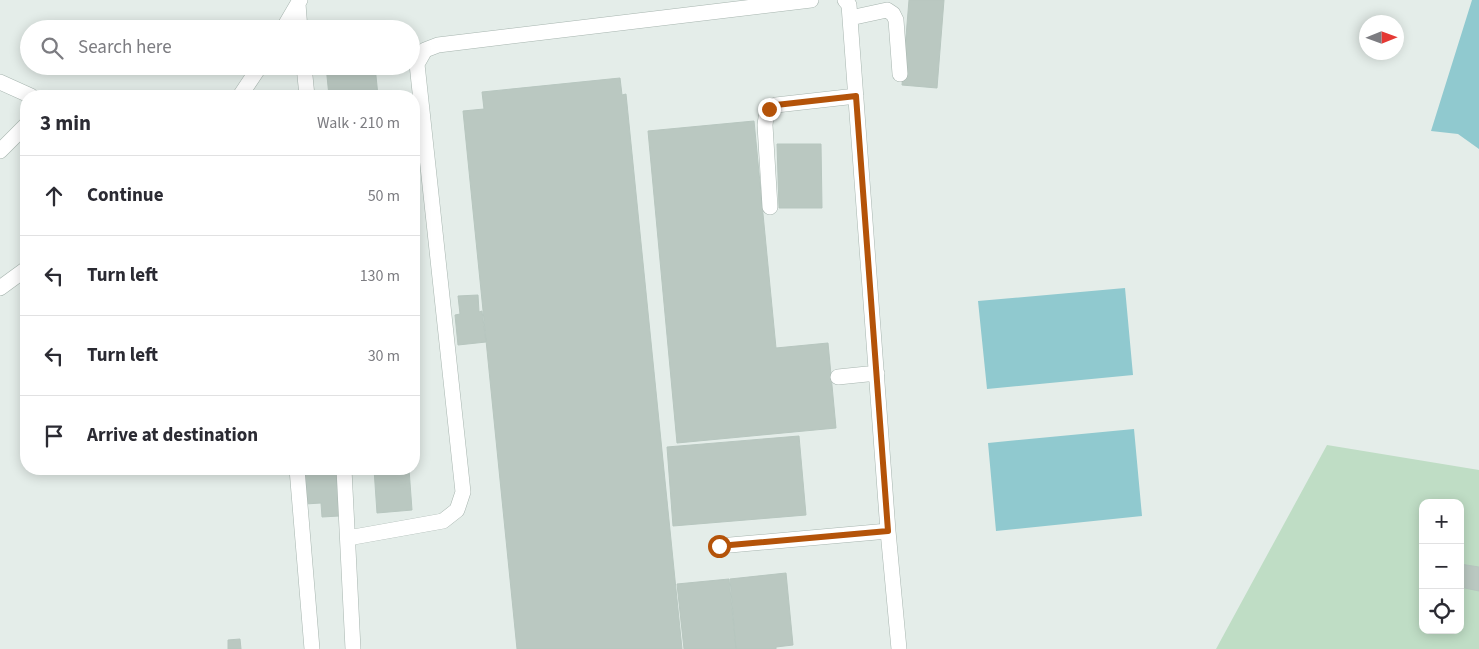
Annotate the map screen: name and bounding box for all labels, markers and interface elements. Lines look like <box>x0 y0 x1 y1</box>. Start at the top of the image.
north arrow <box>1359 15 1404 60</box>
search box <box>20 20 420 75</box>
icon: search <box>38 34 66 62</box>
text: Search here <box>78 34 172 61</box>
route end <box>758 98 781 121</box>
text: 3 min <box>40 108 91 138</box>
text: Walk · 210 m <box>317 112 400 134</box>
icon: ahead <box>40 182 68 210</box>
text: Continue <box>87 182 164 209</box>
text: 50 m <box>368 185 400 207</box>
icon: left <box>40 262 68 290</box>
text: Turn left <box>87 262 158 289</box>
text: 130 m <box>360 265 400 287</box>
icon: left <box>40 342 68 370</box>
text: Turn left <box>87 342 158 369</box>
text: 30 m <box>368 345 400 367</box>
icon: arrive <box>40 422 68 450</box>
text: Arrive at destination <box>87 422 258 449</box>
map controls <box>1419 499 1464 634</box>
button: + <box>1419 499 1464 544</box>
route start <box>708 535 731 558</box>
button: − <box>1419 544 1464 589</box>
button: locate <box>1419 589 1464 634</box>

